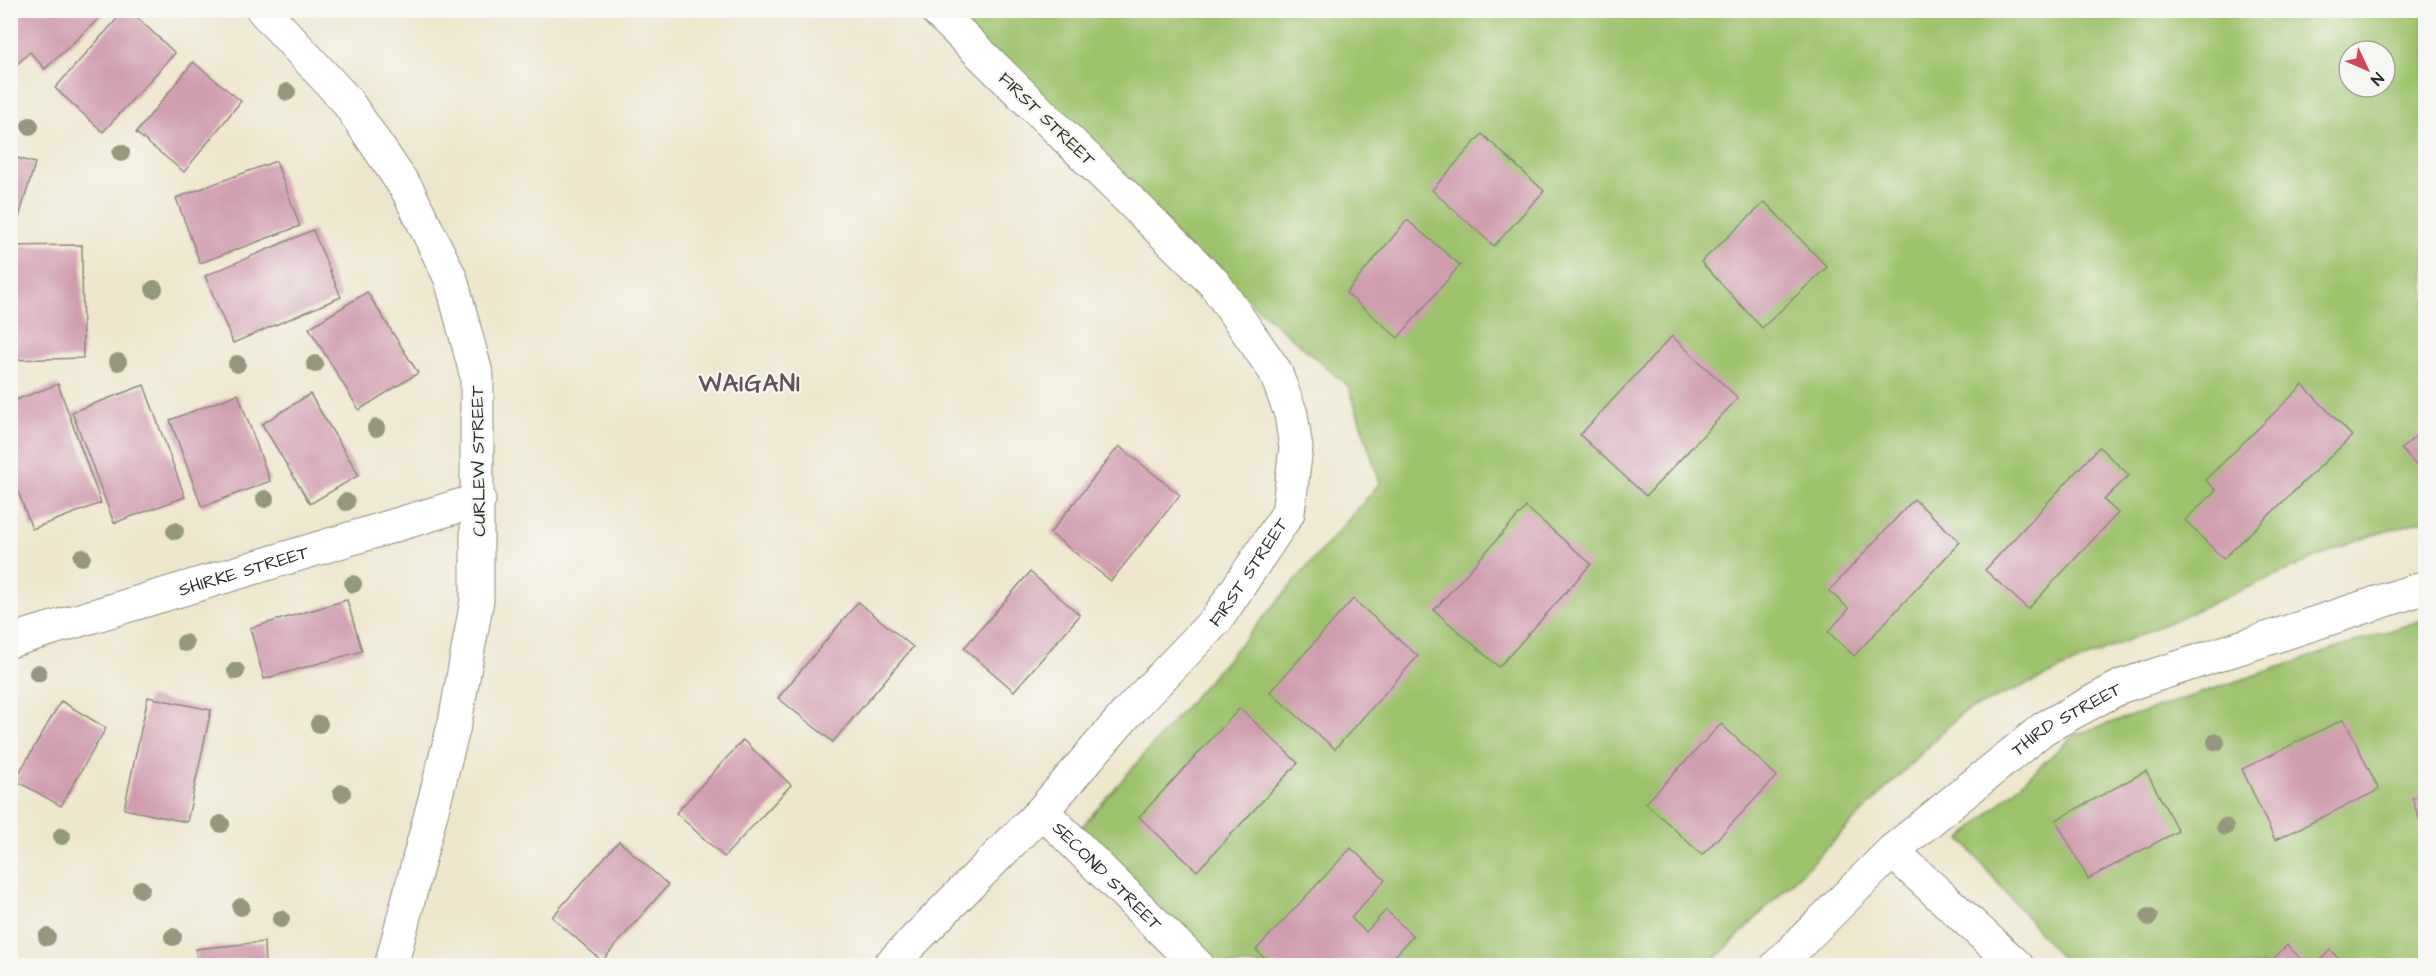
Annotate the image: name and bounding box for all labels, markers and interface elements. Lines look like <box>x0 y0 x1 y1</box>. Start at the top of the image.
north arrow <box>2337 39 2397 99</box>
street label: FIRST STREET <box>993 67 1101 173</box>
text: N <box>2366 67 2388 90</box>
district label: WAIGANI <box>698 367 801 401</box>
street label: CURLEW STREET <box>465 384 492 537</box>
street label: FIRST STREET <box>1204 512 1295 633</box>
street label: SHIRKE STREET <box>176 540 313 603</box>
street label: THIRD STREET <box>2006 676 2127 762</box>
street label: SECOND STREET <box>1047 816 1168 937</box>

